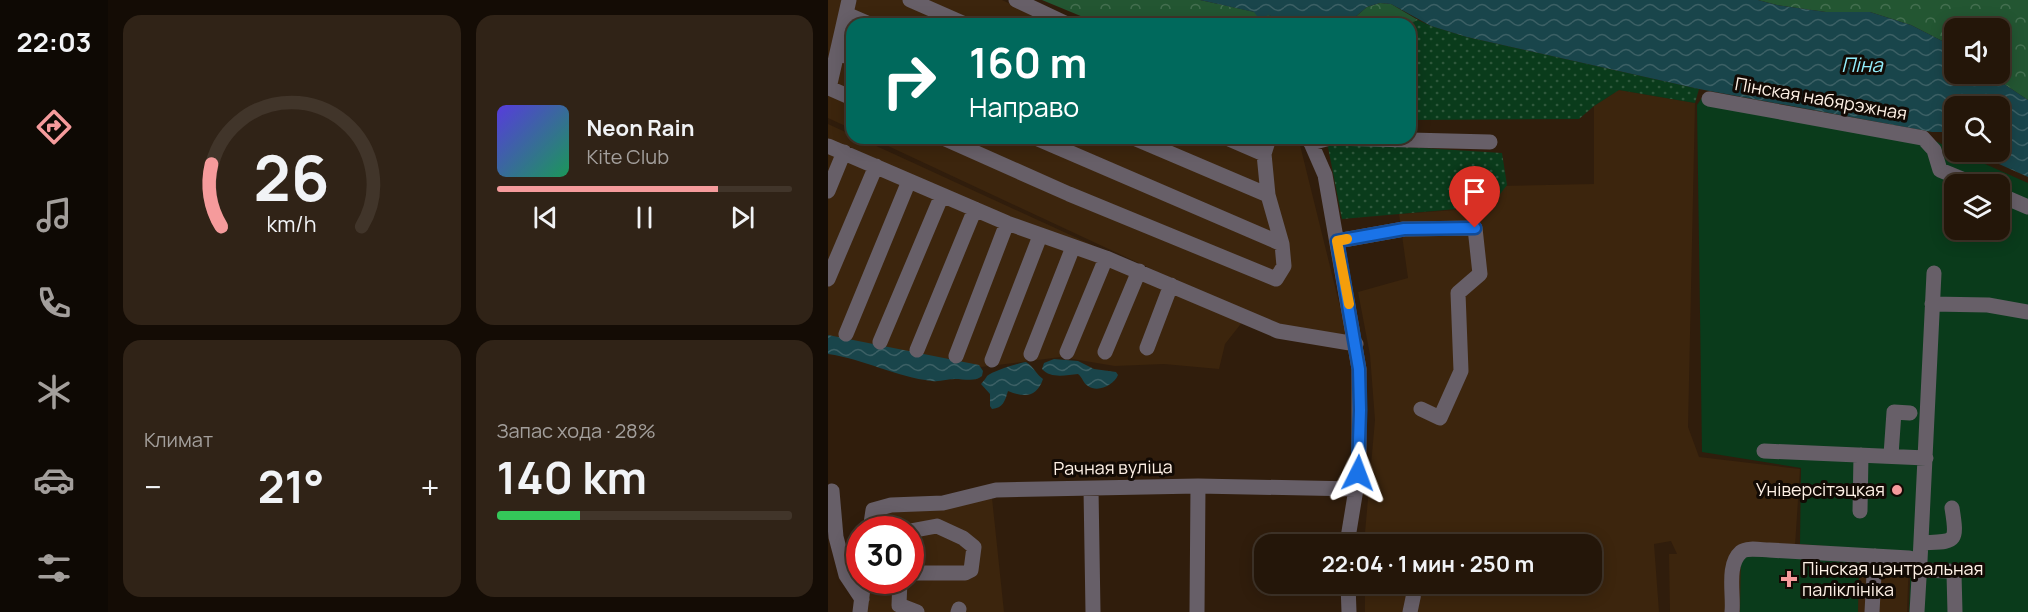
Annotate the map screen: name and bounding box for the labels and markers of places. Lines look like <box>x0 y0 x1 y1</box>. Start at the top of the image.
pin <box>1449 166 1500 228</box>
place label: Універсітэцкая <box>1756 477 1885 501</box>
marker: Універсітэцкая <box>1890 483 1904 497</box>
place label: Пінская цэнтральная паліклініка <box>1802 556 1984 601</box>
marker: Пінская цэнтральная паліклініка <box>1780 570 1798 588</box>

